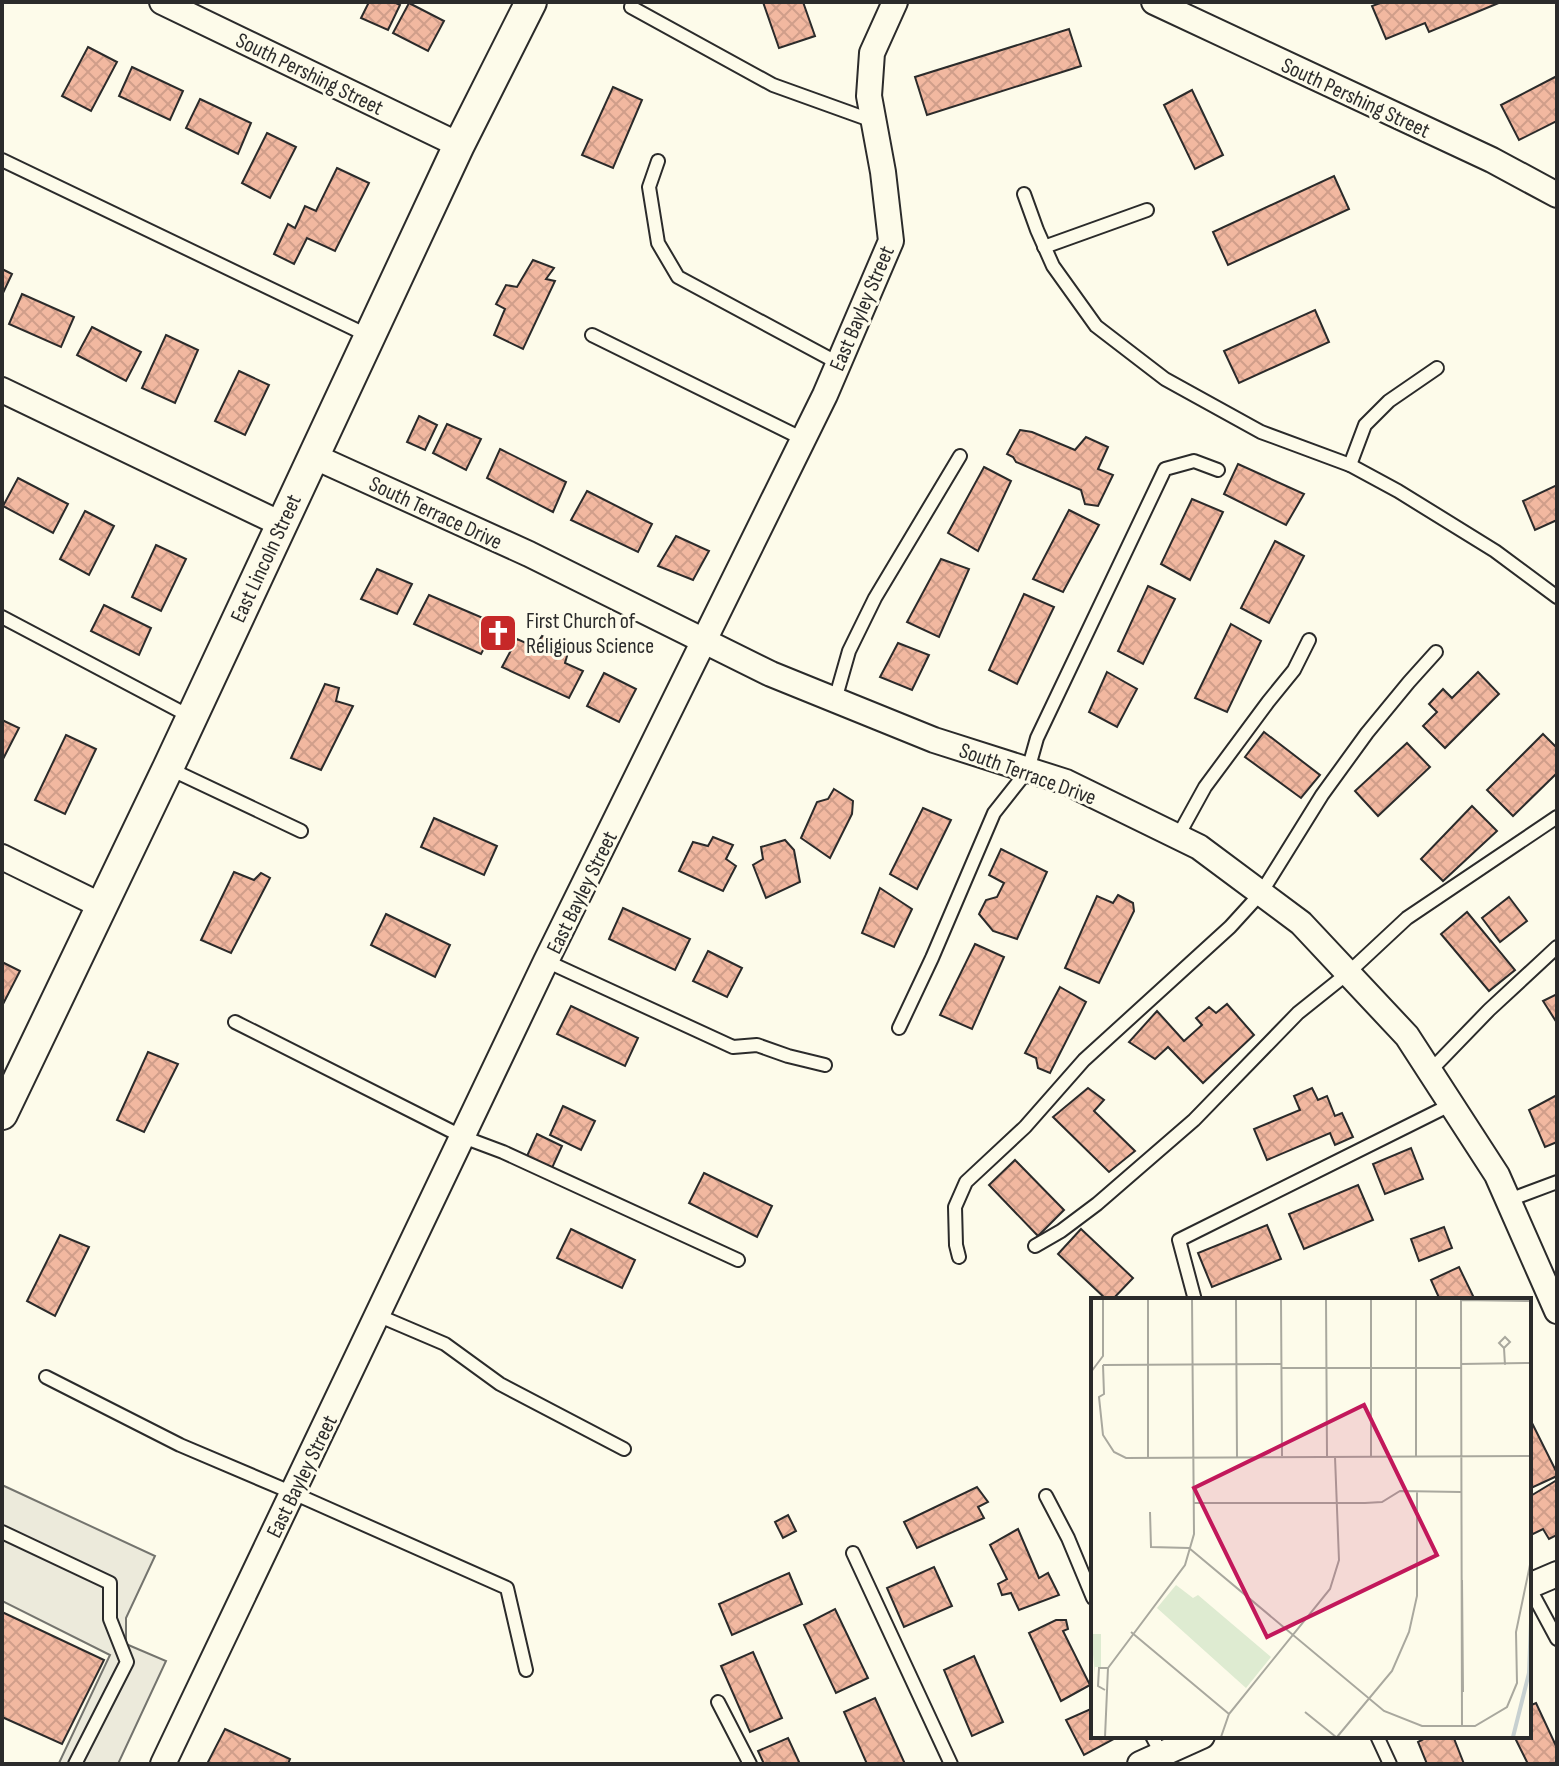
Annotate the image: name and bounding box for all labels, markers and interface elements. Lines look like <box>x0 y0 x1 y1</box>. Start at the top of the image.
street label: South Pershing Street <box>231 27 388 122</box>
street label: South Pershing Street <box>1277 52 1434 145</box>
street label: East Bayley Street <box>824 242 901 375</box>
street label: South Terrace Drive <box>364 471 506 556</box>
street label: East Lincoln Street <box>225 490 308 627</box>
place label: First Church of Religious Science <box>526 608 654 660</box>
church icon: First Church of Religious Science <box>477 612 519 654</box>
street label: South Terrace Drive <box>955 737 1100 812</box>
street label: East Bayley Street <box>541 827 624 958</box>
inset map <box>1091 1298 1531 1738</box>
street label: East Bayley Street <box>261 1411 344 1542</box>

